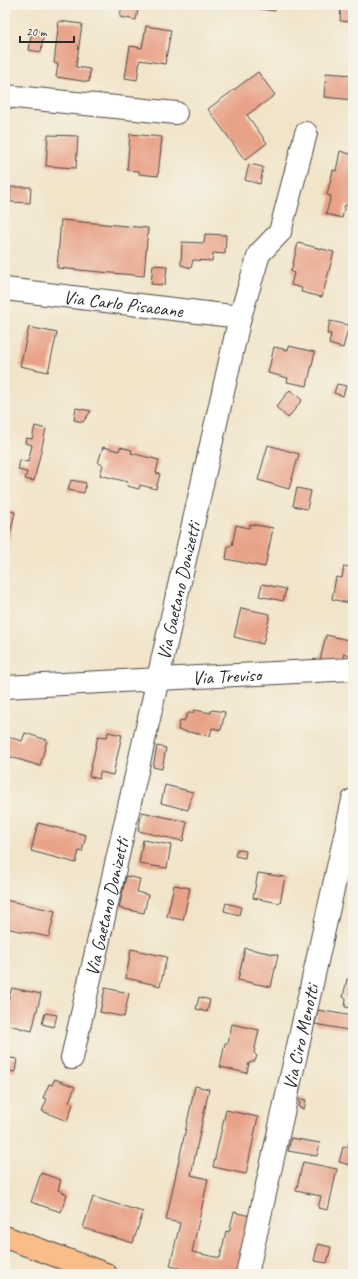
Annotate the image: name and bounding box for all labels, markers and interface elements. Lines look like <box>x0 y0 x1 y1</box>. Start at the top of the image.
scale bar <box>20 18 74 44</box>
text: 20 m <box>26 24 48 40</box>
street label: Via Carlo Pisacane <box>62 285 186 323</box>
street label: Via Gaetano Donizetti <box>152 517 207 662</box>
street label: Via Treviso <box>192 663 264 690</box>
street label: Via Gaetano Donizetti <box>80 833 135 978</box>
street label: Via Ciro Menotti <box>278 980 325 1092</box>

